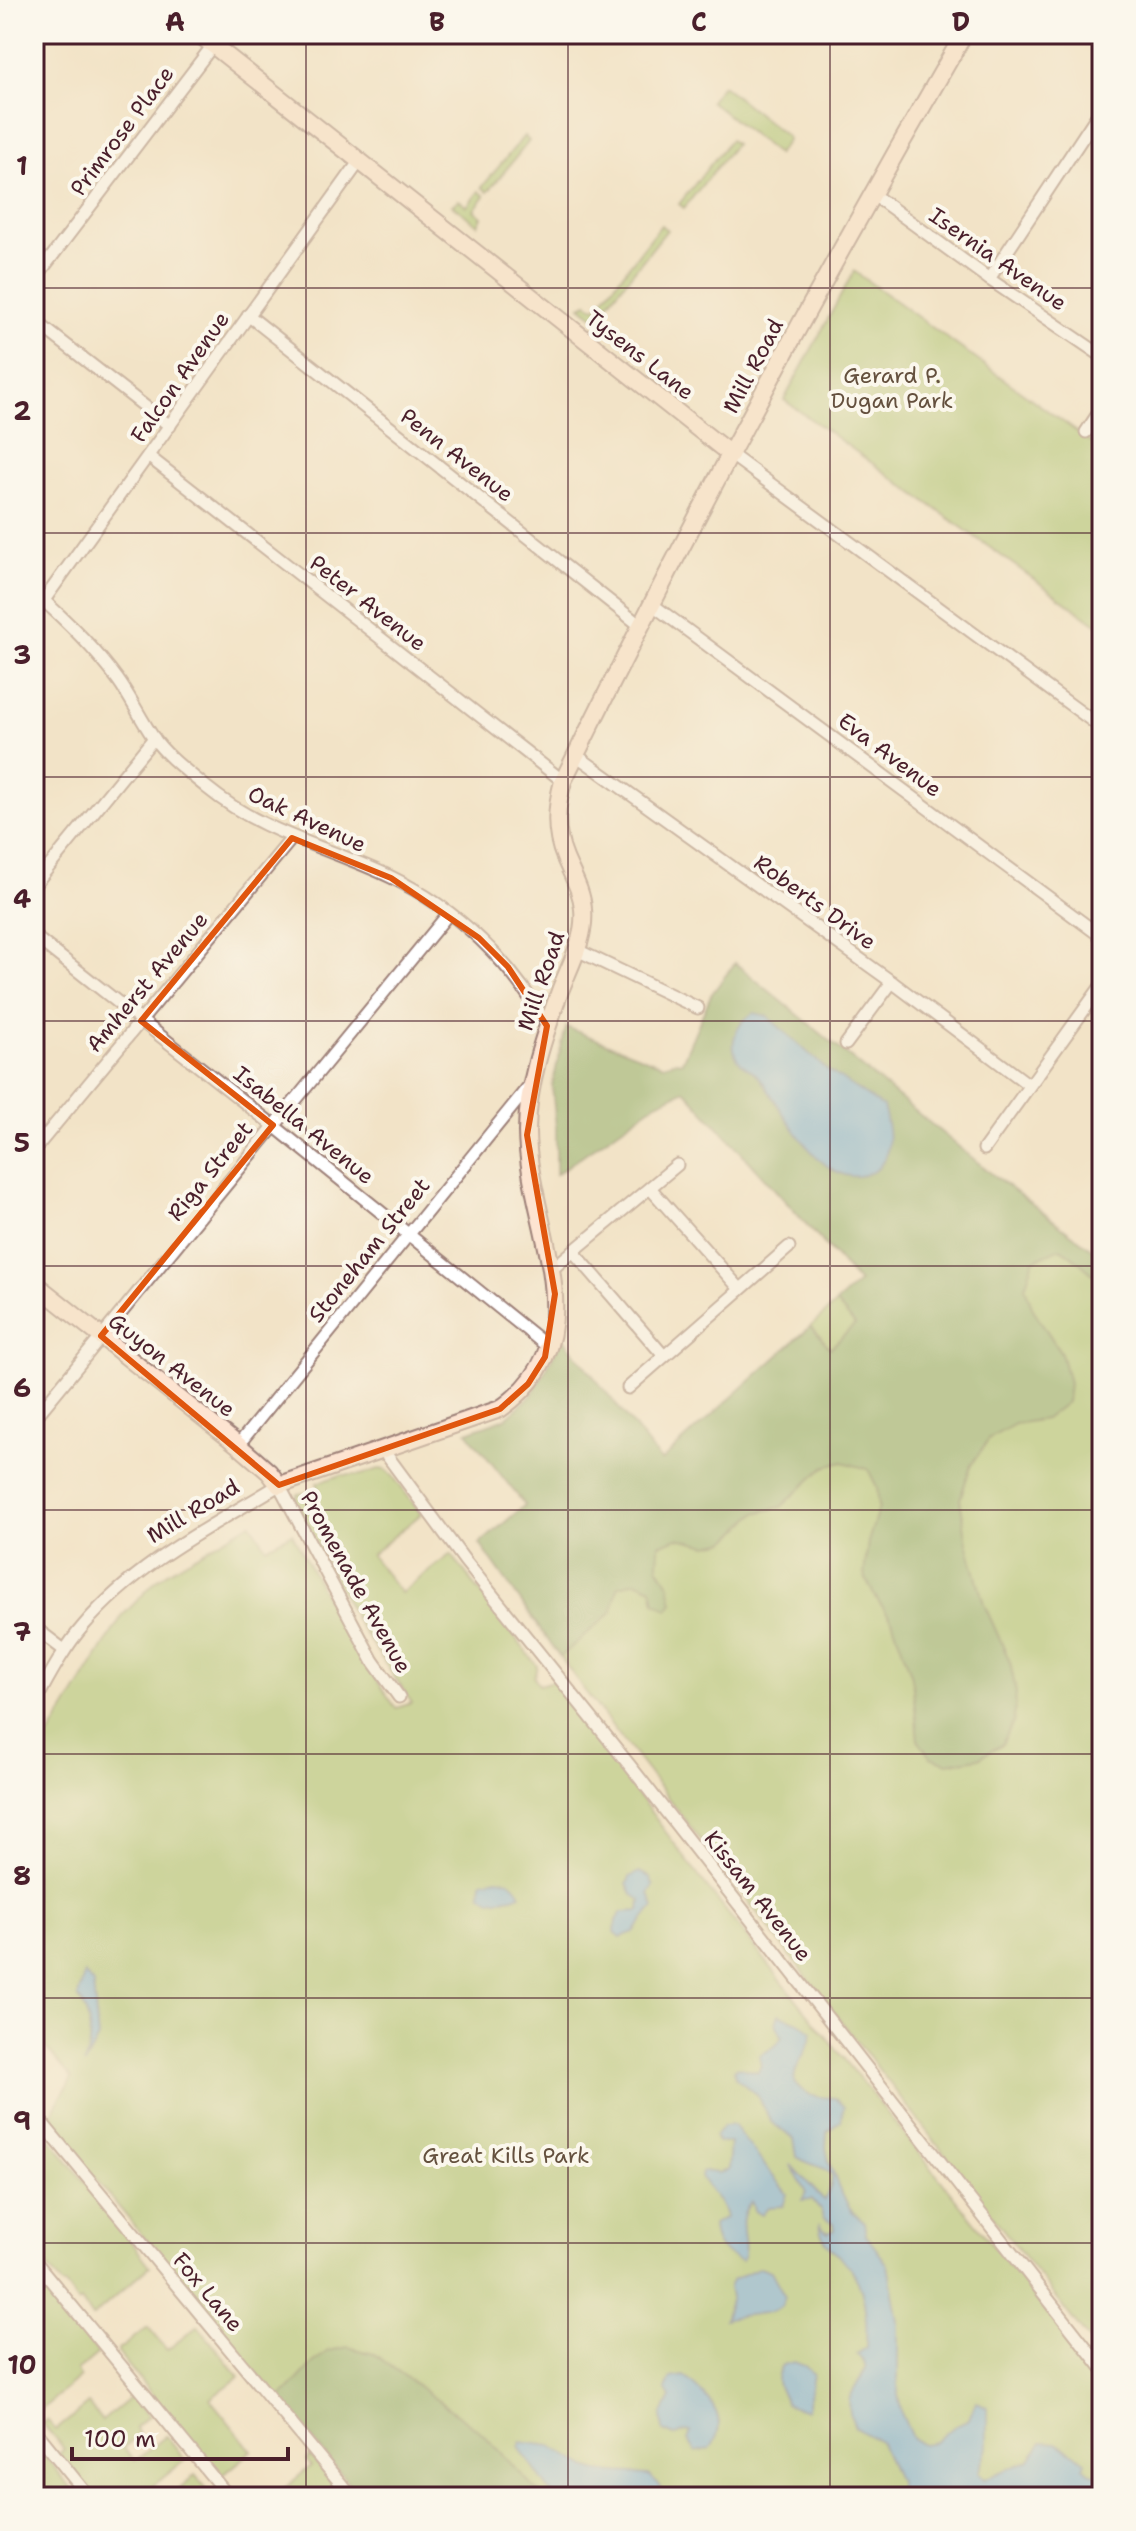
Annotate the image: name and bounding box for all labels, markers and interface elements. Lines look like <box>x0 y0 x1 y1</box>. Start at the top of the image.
text: A <box>165 4 185 39</box>
text: B <box>429 4 445 39</box>
text: C <box>691 4 707 39</box>
text: D <box>952 4 970 39</box>
street label: Primrose Place <box>64 60 180 202</box>
text: 1 <box>16 148 28 183</box>
street label: Isernia Avenue <box>923 201 1073 317</box>
street label: Tysens Lane <box>580 304 700 406</box>
street label: Falcon Avenue <box>124 306 236 448</box>
street label: Mill Road <box>716 314 790 418</box>
park label: Gerard P. Dugan Park <box>831 361 953 415</box>
text: 2 <box>13 393 31 428</box>
street label: Penn Avenue <box>394 402 520 508</box>
street label: Peter Avenue <box>304 548 432 658</box>
text: 3 <box>13 637 31 672</box>
street label: Eva Avenue <box>832 706 948 804</box>
street label: Oak Avenue <box>243 779 371 859</box>
street label: Roberts Drive <box>748 848 882 956</box>
text: 4 <box>13 881 31 916</box>
street label: Amherst Avenue <box>80 906 214 1058</box>
street label: Mill Road <box>511 927 572 1034</box>
street label: Isabella Avenue <box>228 1059 380 1191</box>
street label: Riga Street <box>161 1115 259 1227</box>
text: 5 <box>14 1125 30 1160</box>
street label: Stoneham Street <box>302 1172 436 1328</box>
street label: Guyon Avenue <box>103 1306 241 1424</box>
text: 6 <box>13 1370 31 1405</box>
street label: Mill Road <box>141 1472 245 1550</box>
street label: Promenade Avenue <box>294 1486 418 1678</box>
text: 7 <box>13 1614 31 1649</box>
street label: Kissam Avenue <box>698 1825 818 1967</box>
text: 8 <box>13 1858 31 1893</box>
text: 9 <box>13 2103 31 2138</box>
park label: Great Kills Park <box>422 2141 590 2170</box>
street label: Fox Lane <box>166 2246 250 2338</box>
text: 10 <box>7 2347 37 2382</box>
scale bar <box>72 2411 288 2461</box>
text: 100 m <box>84 2423 156 2455</box>

